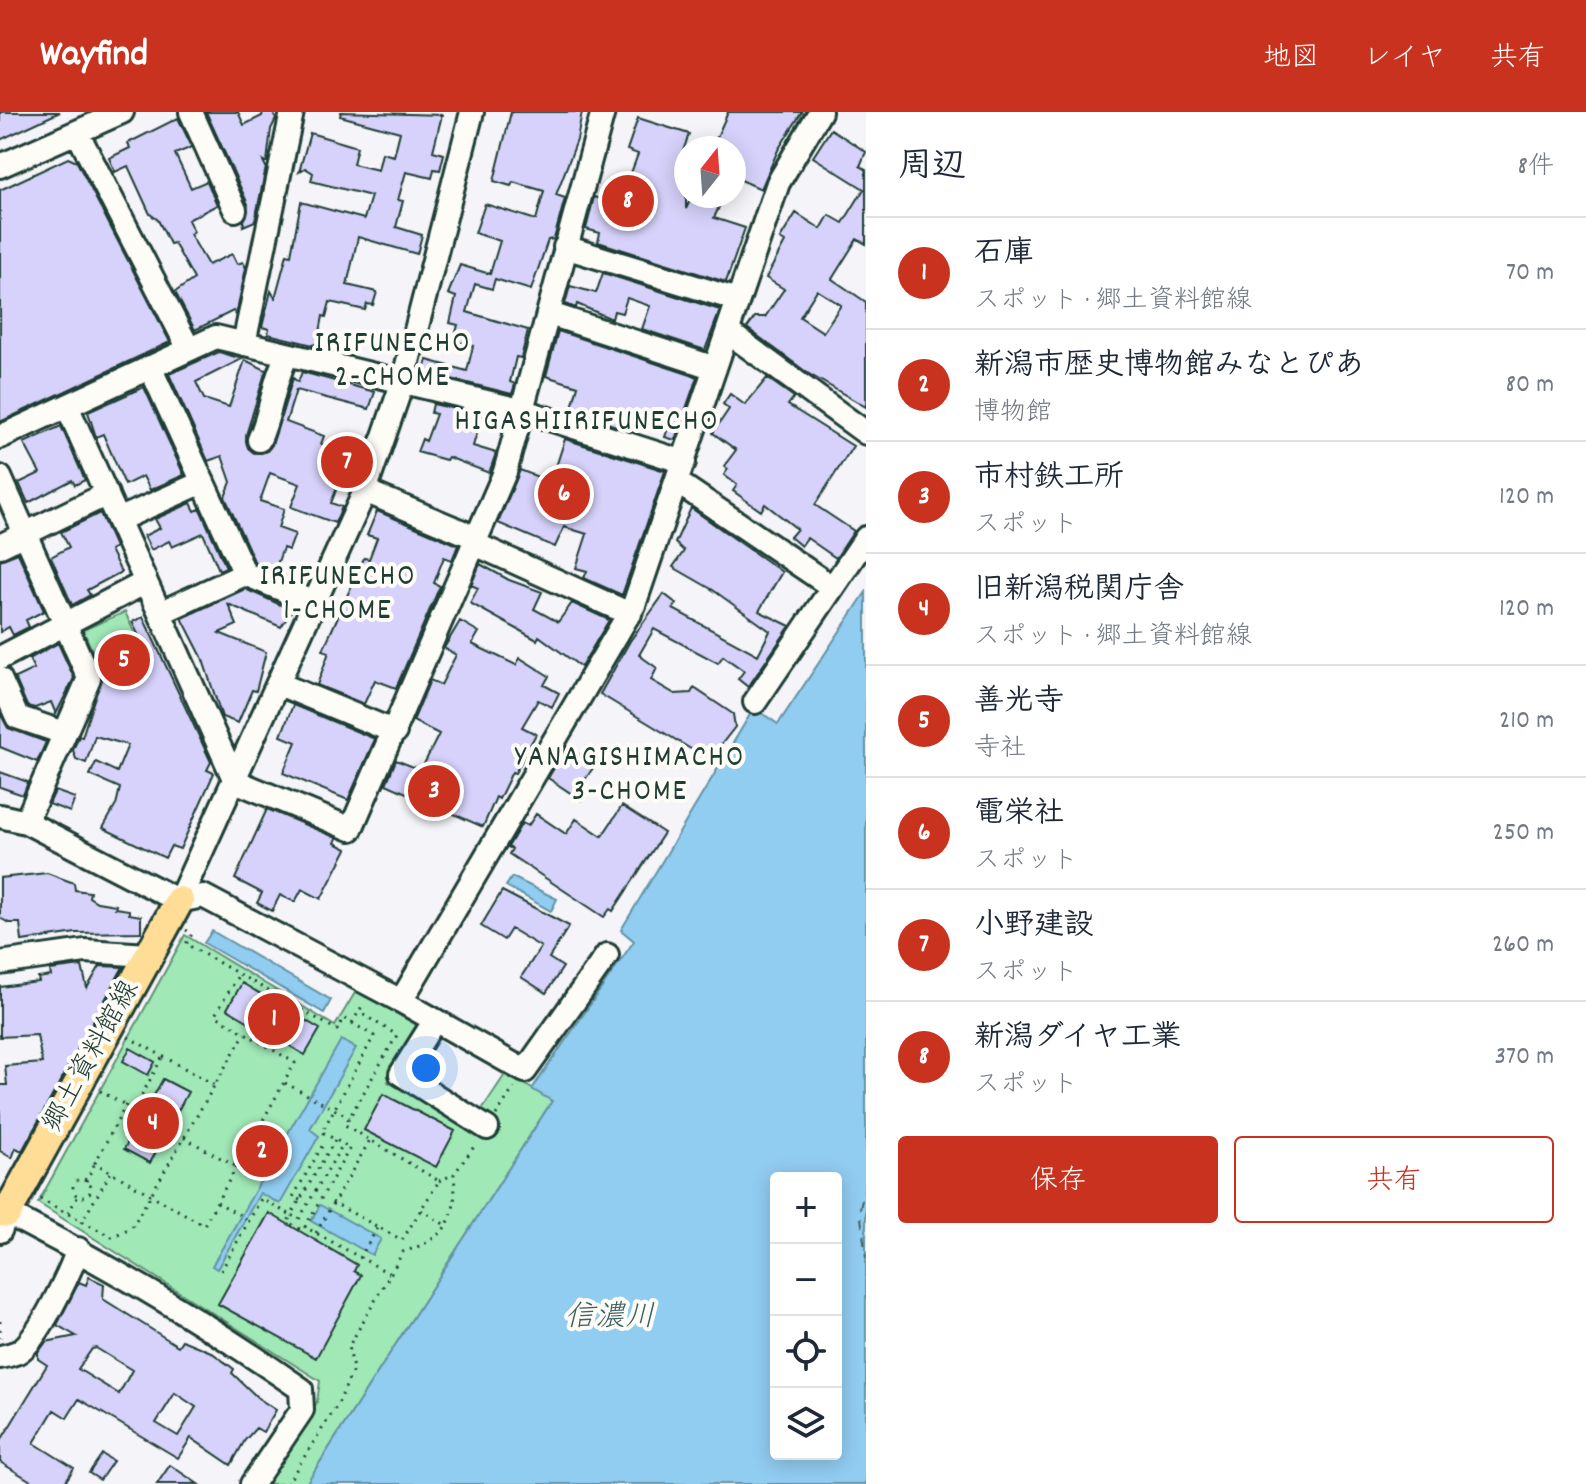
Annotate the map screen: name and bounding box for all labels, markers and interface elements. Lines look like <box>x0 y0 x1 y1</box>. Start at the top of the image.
text: Wayfind <box>40 29 148 84</box>
text: 地図 <box>1263 40 1319 80</box>
text: レイヤ <box>1363 40 1446 80</box>
text: 共有 <box>1490 40 1546 80</box>
north arrow <box>674 136 746 208</box>
text: 周辺 <box>898 144 966 193</box>
text: 8件 <box>1518 149 1554 186</box>
pin: 8 <box>602 171 654 231</box>
text: 石庫 <box>974 234 1034 277</box>
text: 1 <box>921 255 927 292</box>
text: 70 m <box>1506 255 1554 292</box>
text: スポット · 郷土資料館線 <box>974 283 1252 320</box>
district label: IRIFUNECHO 2-CHOME <box>315 324 471 401</box>
text: 新潟市歴史博物館みなとぴあ <box>974 346 1364 389</box>
text: 2 <box>918 367 930 404</box>
text: 80 m <box>1506 367 1554 404</box>
text: 博物館 <box>974 395 1052 432</box>
district label: HIGASHIIRIFUNECHO <box>455 402 719 445</box>
pin: 7 <box>321 432 373 492</box>
text: 市村鉄工所 <box>974 458 1124 501</box>
pin: 6 <box>538 464 590 524</box>
text: 3 <box>918 479 930 516</box>
text: 120 m <box>1499 479 1554 516</box>
text: スポット <box>974 507 1078 544</box>
district label: IRIFUNECHO 1-CHOME <box>260 557 416 634</box>
text: 旧新潟税関庁舎 <box>974 570 1184 613</box>
text: 4 <box>919 591 929 628</box>
text: 120 m <box>1499 591 1554 628</box>
text: スポット · 郷土資料館線 <box>974 619 1252 656</box>
pin: 5 <box>98 630 150 690</box>
text: 善光寺 <box>974 682 1064 725</box>
text: 5 <box>918 703 930 740</box>
text: 210 m <box>1499 703 1554 740</box>
text: 寺社 <box>974 731 1026 768</box>
district label: YANAGISHIMACHO 3-CHOME <box>515 738 745 815</box>
pin: 3 <box>408 761 460 821</box>
text: 電栄社 <box>974 794 1064 837</box>
text: 6 <box>918 815 930 852</box>
text: 250 m <box>1493 815 1554 852</box>
text: スポット <box>974 843 1078 880</box>
text: 小野建設 <box>974 906 1094 949</box>
text: 7 <box>919 927 929 964</box>
text: 260 m <box>1492 927 1554 964</box>
text: スポット <box>974 955 1078 992</box>
street label: 郷土資料館線 <box>35 974 151 1140</box>
pin: 1 <box>248 989 300 1049</box>
text: 新潟ダイヤ工業 <box>974 1018 1181 1061</box>
text: 8 <box>919 1039 929 1076</box>
text: 370 m <box>1495 1039 1554 1076</box>
your location <box>406 1048 446 1088</box>
text: スポット <box>974 1067 1078 1104</box>
pin: 4 <box>127 1093 179 1153</box>
pin: 2 <box>236 1121 288 1181</box>
button: 保存 <box>898 1136 1218 1223</box>
button: 共有 <box>1234 1136 1554 1223</box>
map controls <box>770 1172 842 1460</box>
button: + <box>770 1172 842 1244</box>
button: − <box>770 1244 842 1316</box>
water label: 信濃川 <box>565 1298 655 1341</box>
button: locate <box>770 1316 842 1388</box>
button: layers <box>770 1388 842 1460</box>

